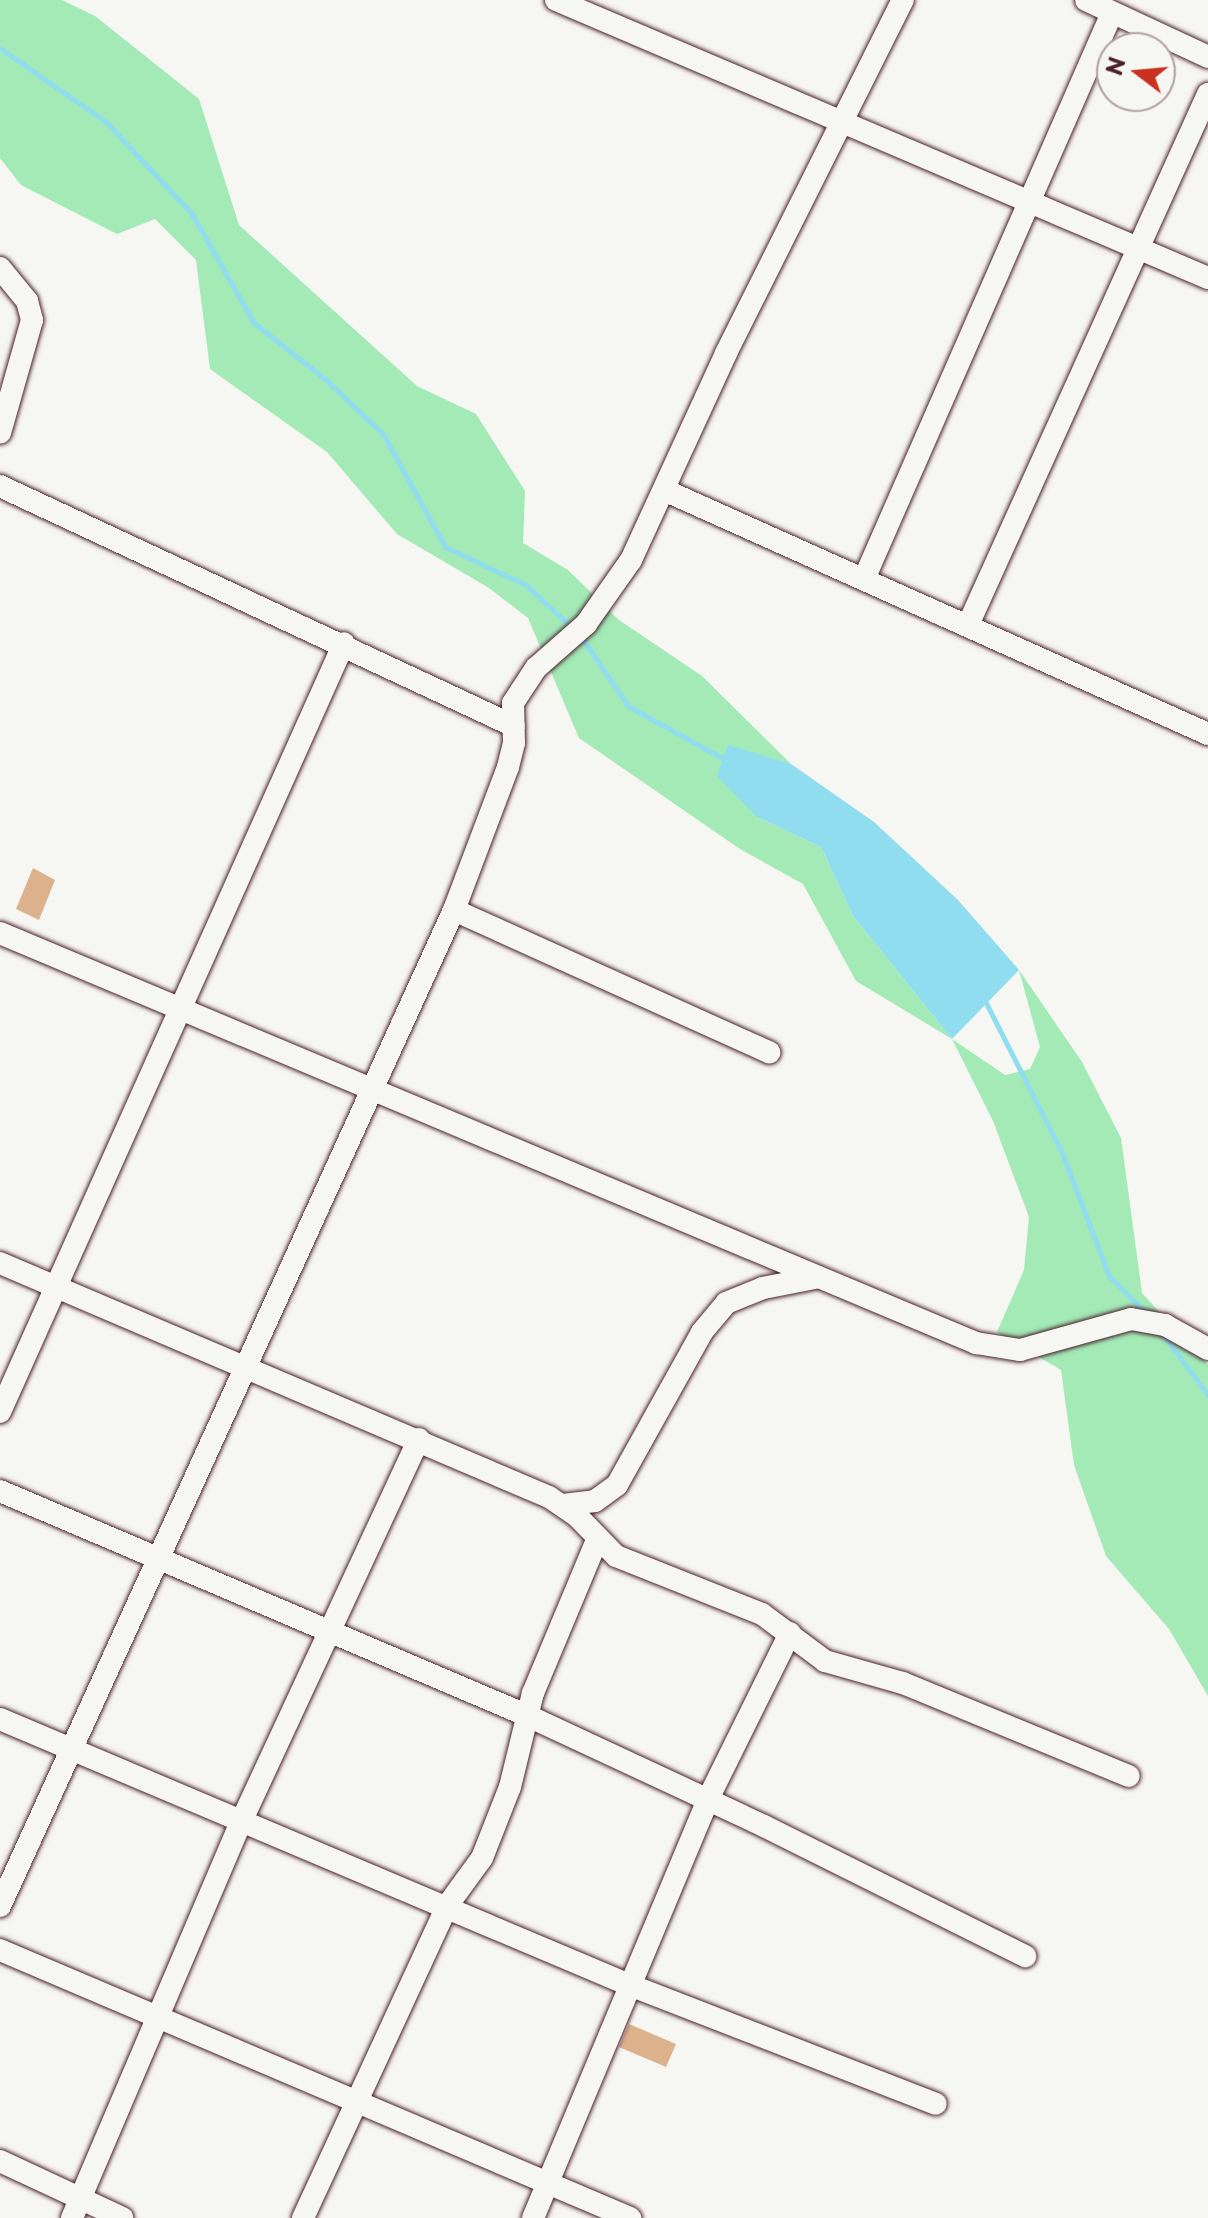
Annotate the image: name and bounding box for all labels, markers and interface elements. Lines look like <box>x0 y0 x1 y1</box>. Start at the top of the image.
north arrow <box>1096 32 1176 112</box>
text: N <box>1096 53 1133 79</box>

